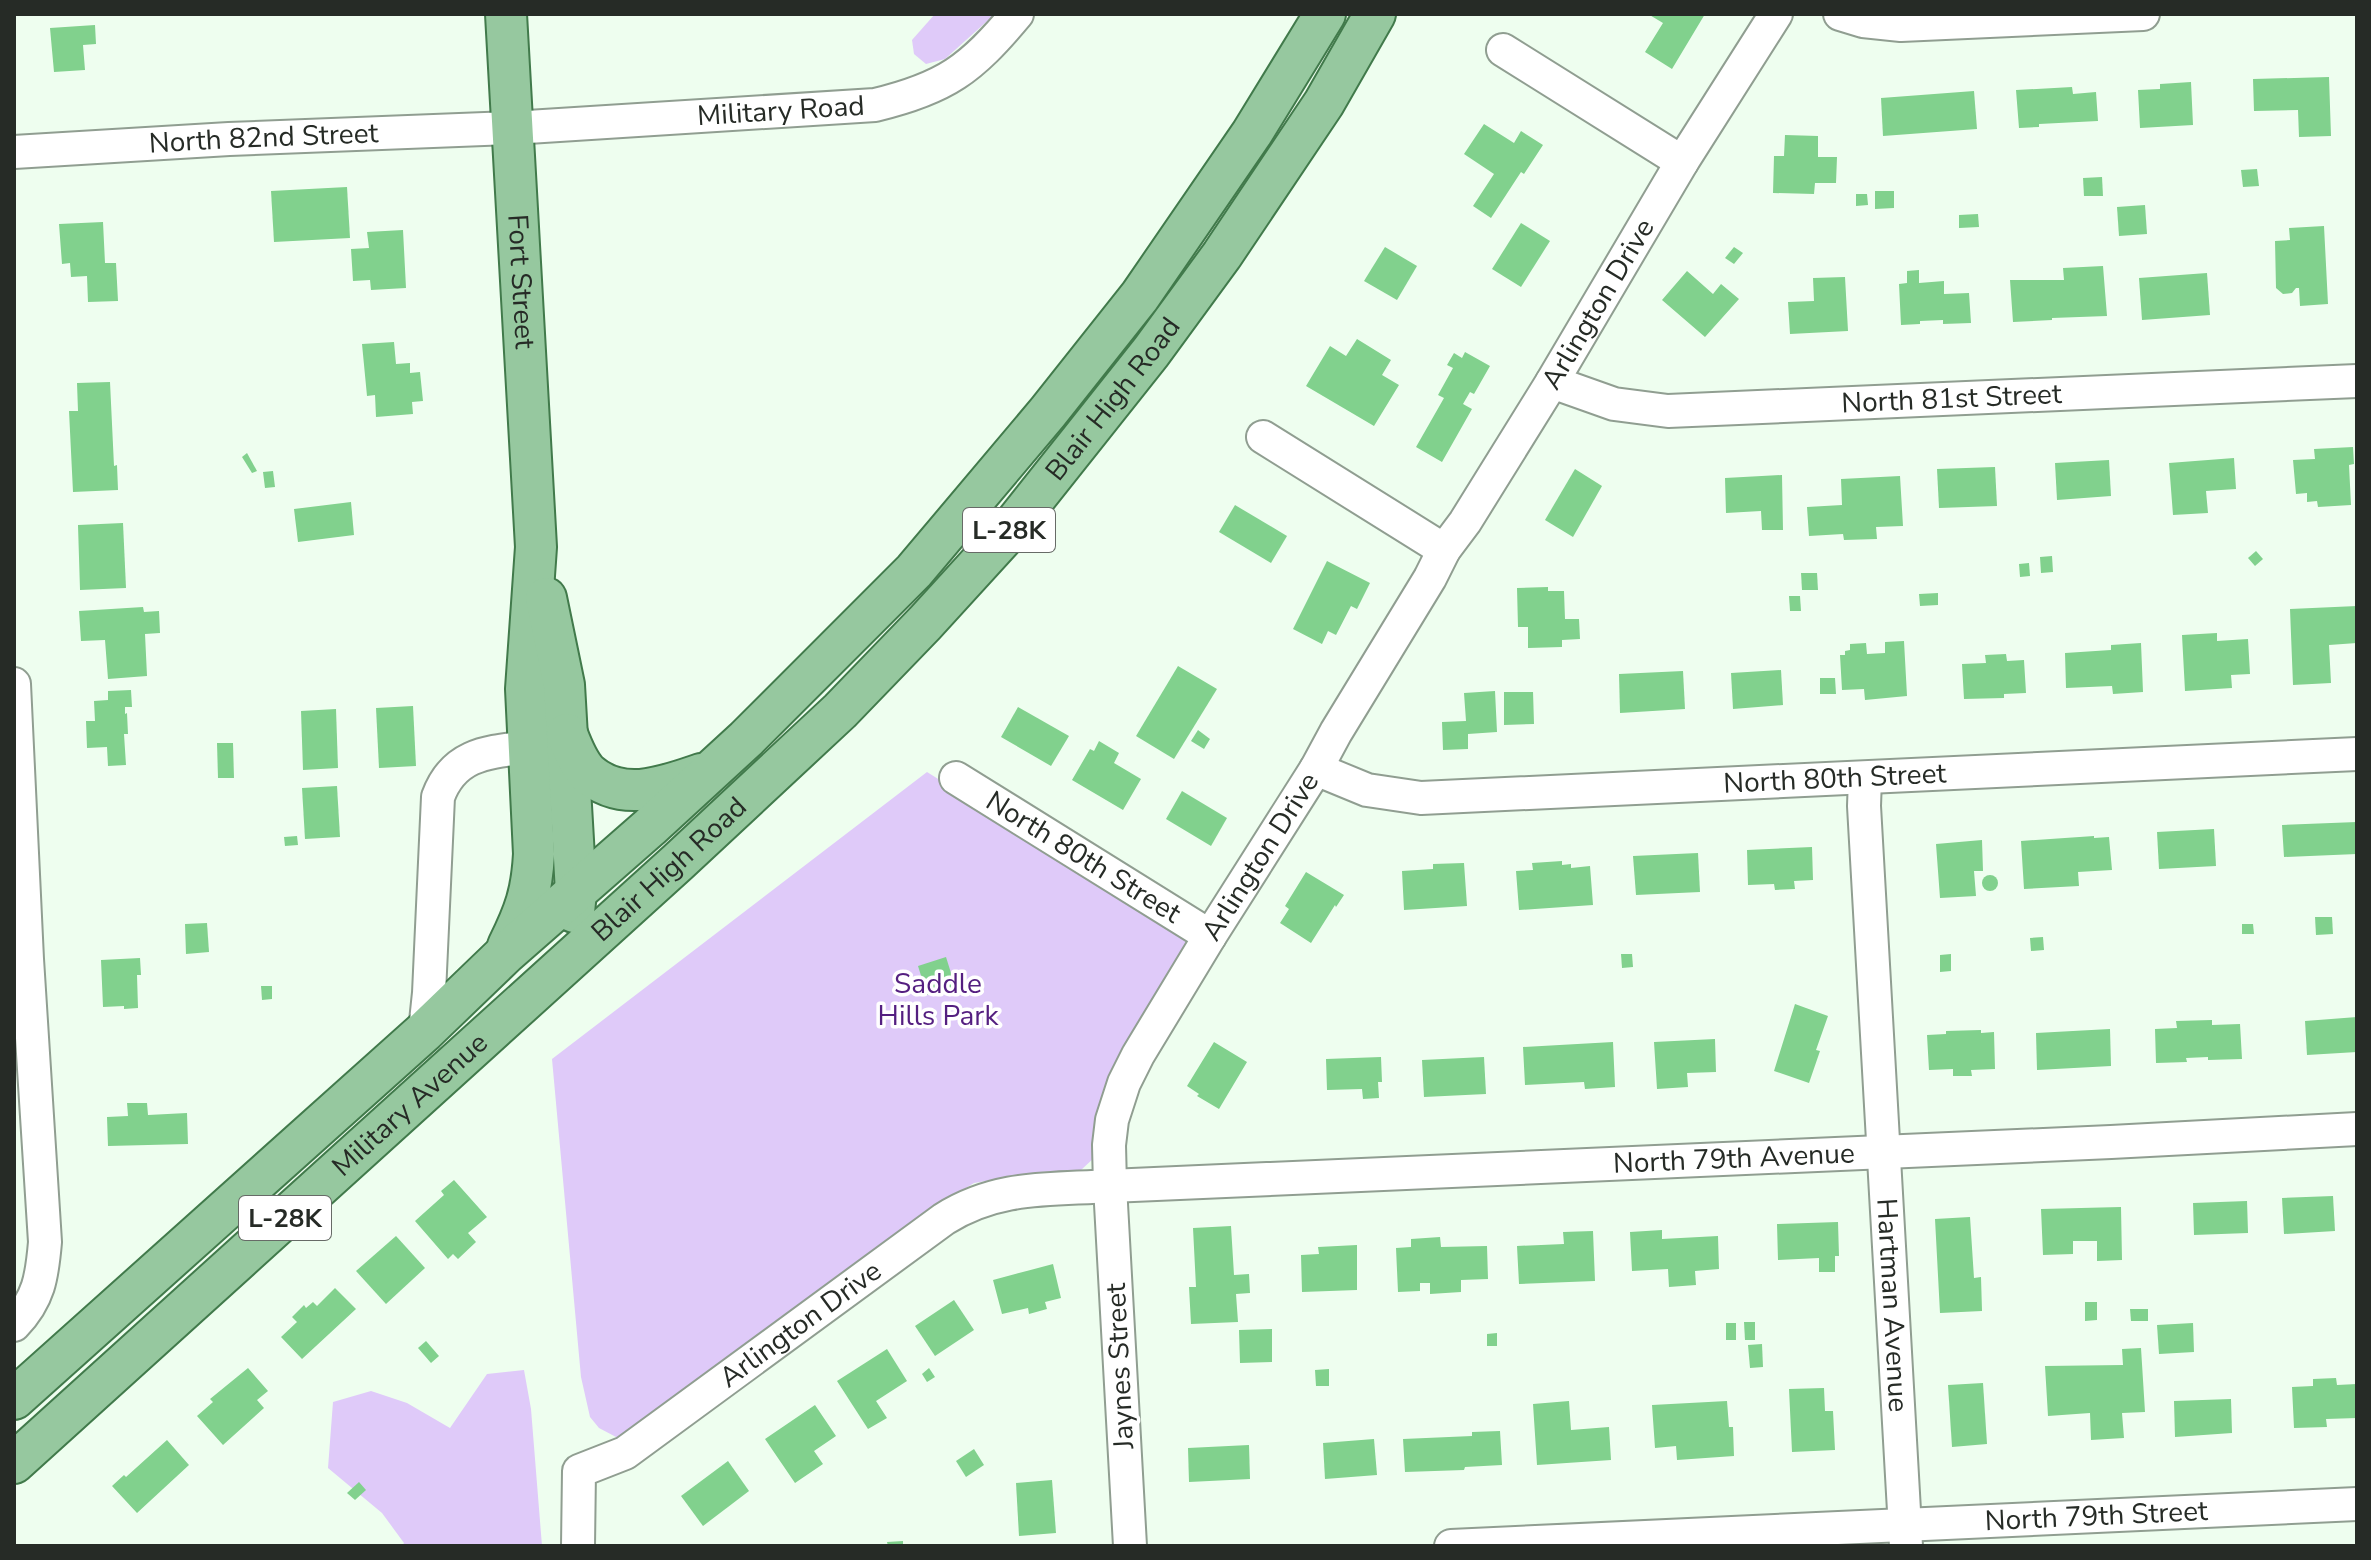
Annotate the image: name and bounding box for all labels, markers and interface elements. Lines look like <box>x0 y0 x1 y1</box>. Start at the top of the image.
street label: Military Road <box>696 87 866 135</box>
street label: North 82nd Street <box>148 114 379 163</box>
street label: Arlington Drive <box>1533 212 1663 397</box>
street label: Fort Street <box>498 213 544 350</box>
street label: Blair High Road <box>1037 310 1189 489</box>
street label: North 81st Street <box>1841 375 2063 422</box>
road number: L-28K <box>963 508 1055 552</box>
street label: North 80th Street <box>1723 754 1947 803</box>
street label: Arlington Drive <box>1193 765 1328 948</box>
street label: North 80th Street <box>979 782 1188 932</box>
street label: Blair High Road <box>583 788 755 950</box>
park label: Saddle Hills Park <box>878 965 999 1035</box>
street label: Military Avenue <box>324 1024 496 1185</box>
street label: North 79th Avenue <box>1612 1134 1856 1183</box>
road number: L-28K <box>239 1196 331 1240</box>
street label: Hartman Avenue <box>1867 1197 1917 1413</box>
street label: Arlington Drive <box>712 1252 889 1397</box>
street label: Jaynes Street <box>1097 1282 1143 1451</box>
street label: North 79th Street <box>1984 1492 2209 1540</box>

